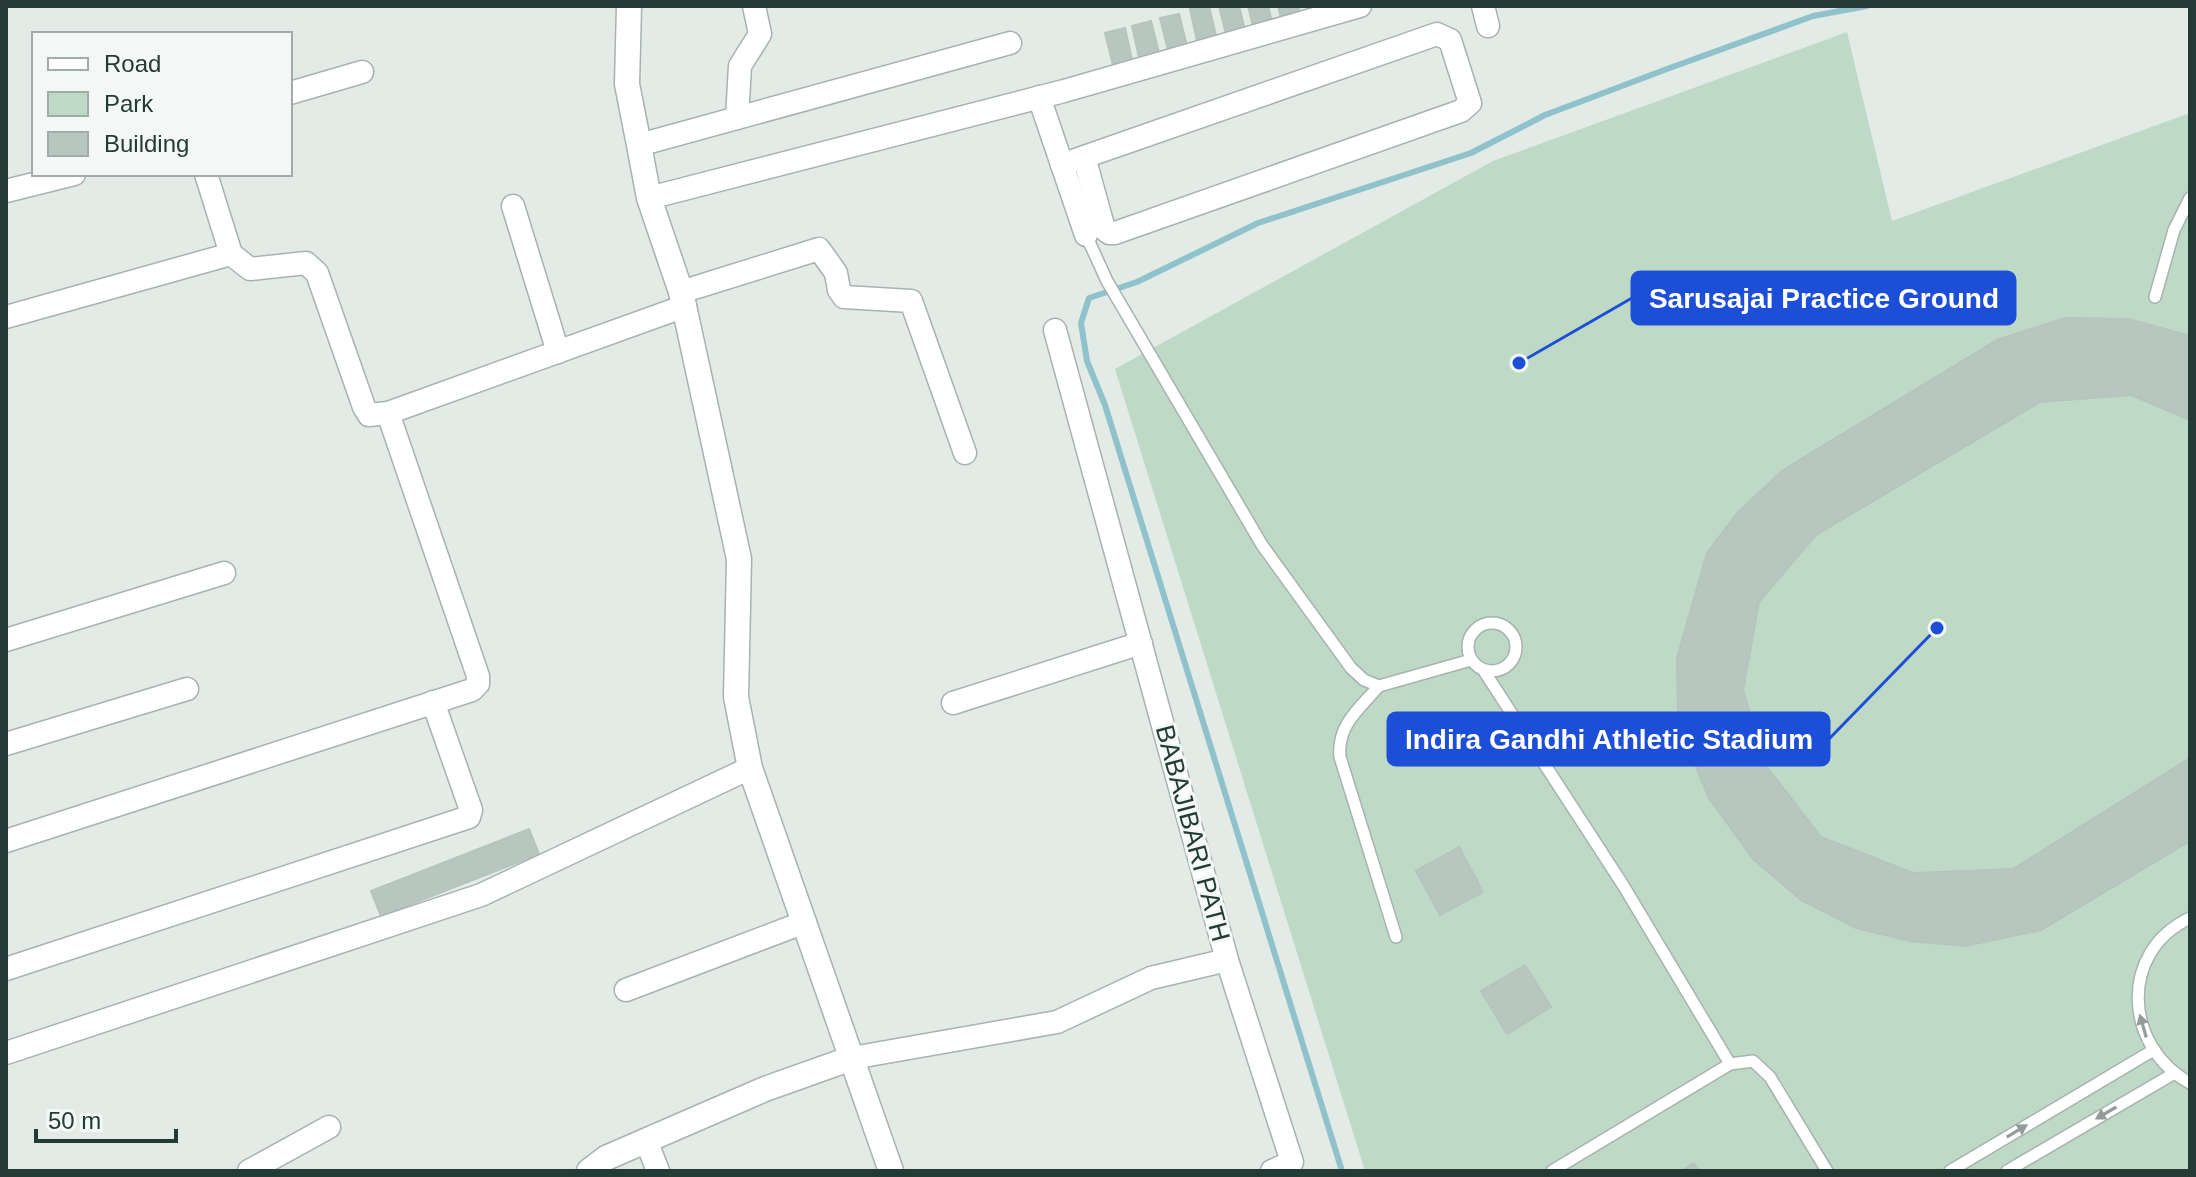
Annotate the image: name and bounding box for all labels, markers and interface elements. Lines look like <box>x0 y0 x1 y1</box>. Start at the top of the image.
legend <box>32 32 292 176</box>
text: Road <box>104 50 161 77</box>
text: Park <box>104 90 154 117</box>
text: Building <box>104 130 189 157</box>
callout: Sarusajai Practice Ground <box>1632 272 2015 324</box>
text: Sarusajai Practice Ground <box>1649 283 1999 314</box>
callout: Indira Gandhi Athletic Stadium <box>1388 713 1829 765</box>
street label: BABAJIBARI PATH <box>1150 721 1236 945</box>
text: Indira Gandhi Athletic Stadium <box>1405 724 1813 755</box>
one-way arrow <box>2136 1013 2148 1038</box>
scale bar <box>36 1093 176 1143</box>
one-way arrow <box>2095 1106 2117 1120</box>
text: 50 m <box>48 1107 101 1134</box>
one-way arrow <box>2006 1124 2028 1138</box>

